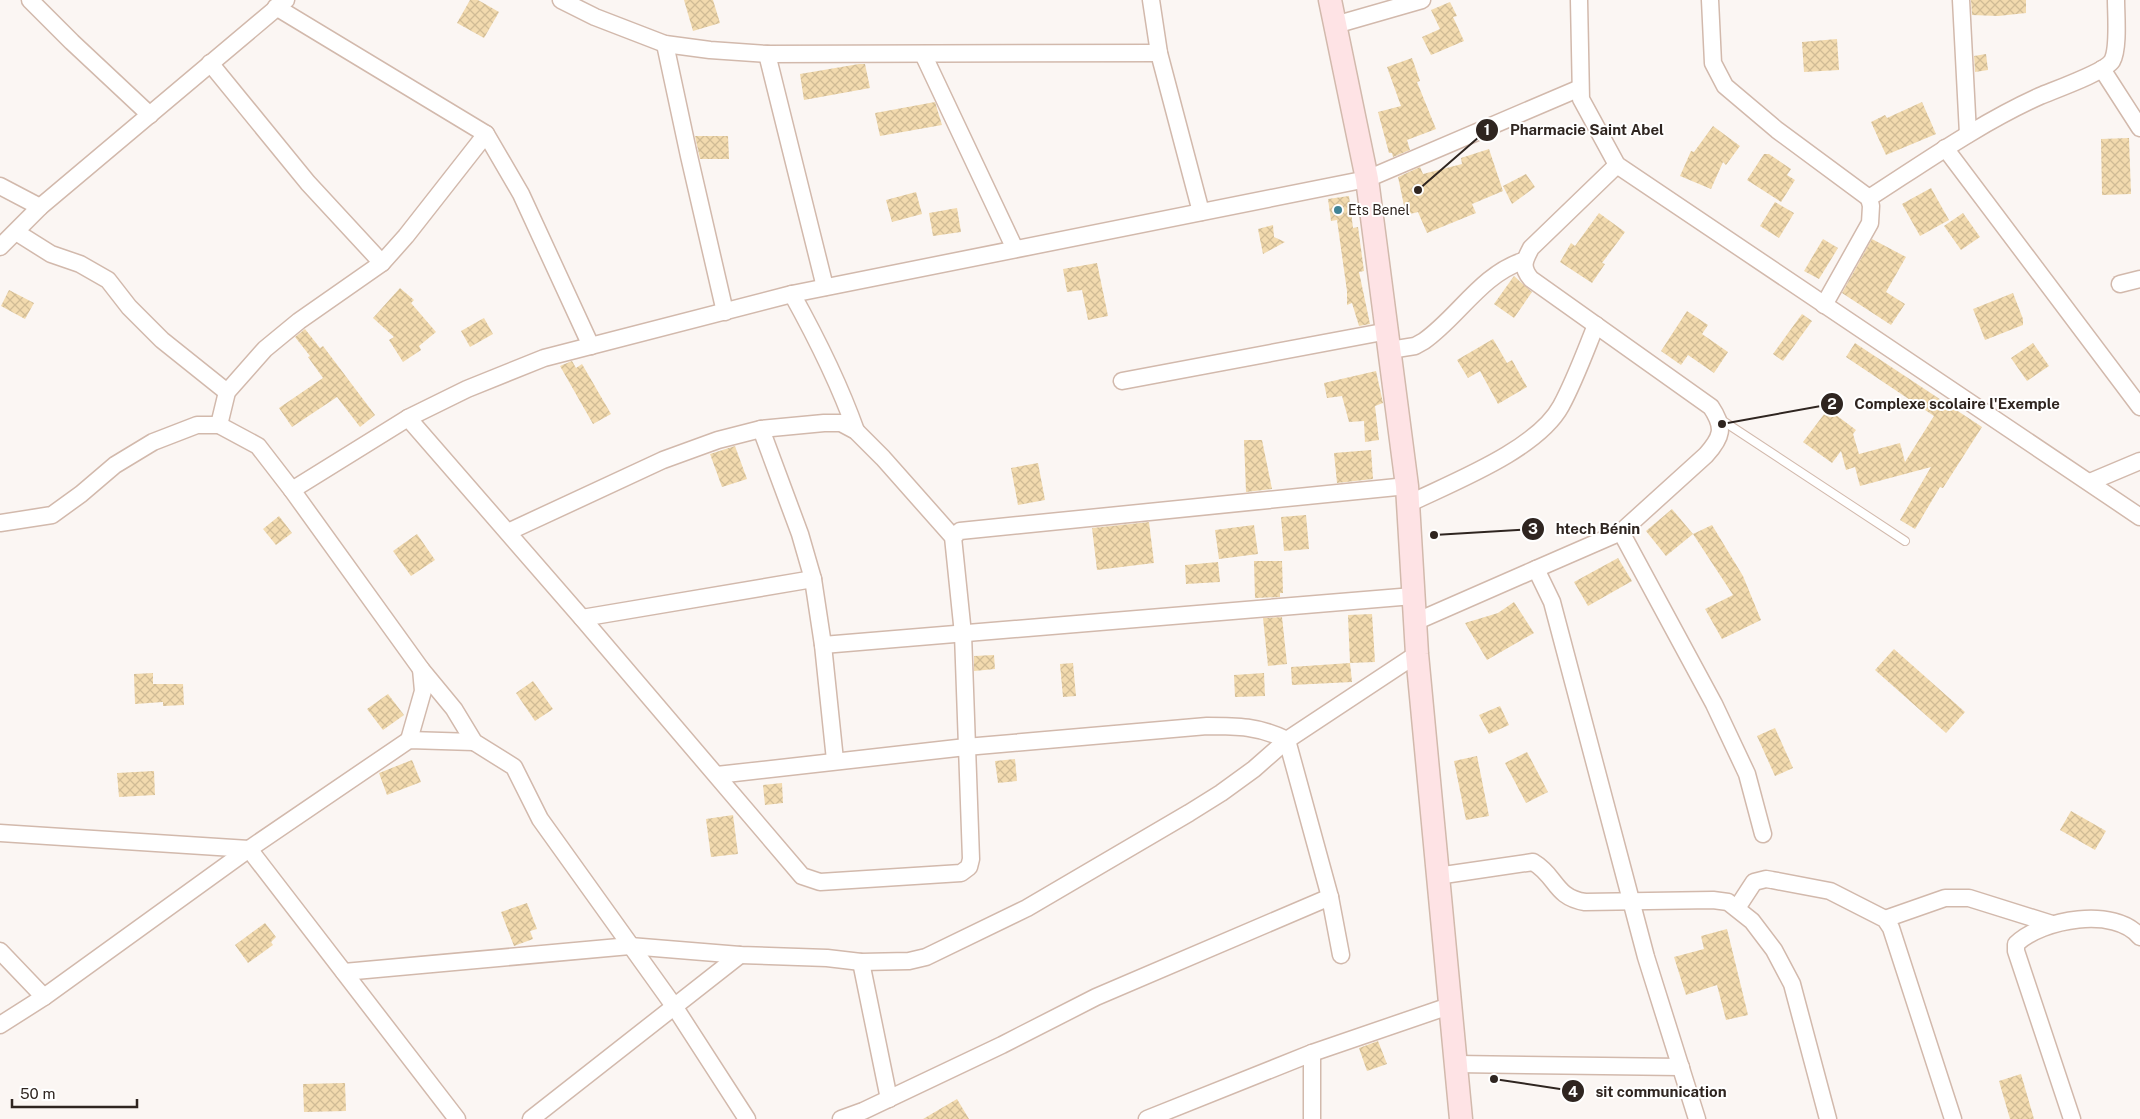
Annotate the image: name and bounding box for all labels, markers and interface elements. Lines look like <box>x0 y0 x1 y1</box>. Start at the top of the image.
callout: Pharmacie Saint Abel <box>1474 115 1674 145</box>
text: 1 <box>1484 121 1490 138</box>
text: Pharmacie Saint Abel <box>1510 121 1664 138</box>
place label: Ets Benel <box>1348 202 1410 218</box>
marker: Ets Benel <box>1332 204 1344 216</box>
callout: Complexe scolaire l'Exemple <box>1820 389 2070 419</box>
text: 2 <box>1827 395 1837 412</box>
text: Complexe scolaire l'Exemple <box>1854 395 2060 412</box>
callout: htech Bénin <box>1521 514 1650 544</box>
text: 3 <box>1528 520 1538 537</box>
text: htech Bénin <box>1556 520 1640 537</box>
scale bar <box>12 1076 138 1108</box>
callout: sit communication <box>1560 1076 1736 1106</box>
text: 4 <box>1568 1083 1578 1100</box>
text: sit communication <box>1595 1083 1727 1100</box>
text: 50 m <box>20 1085 55 1102</box>

